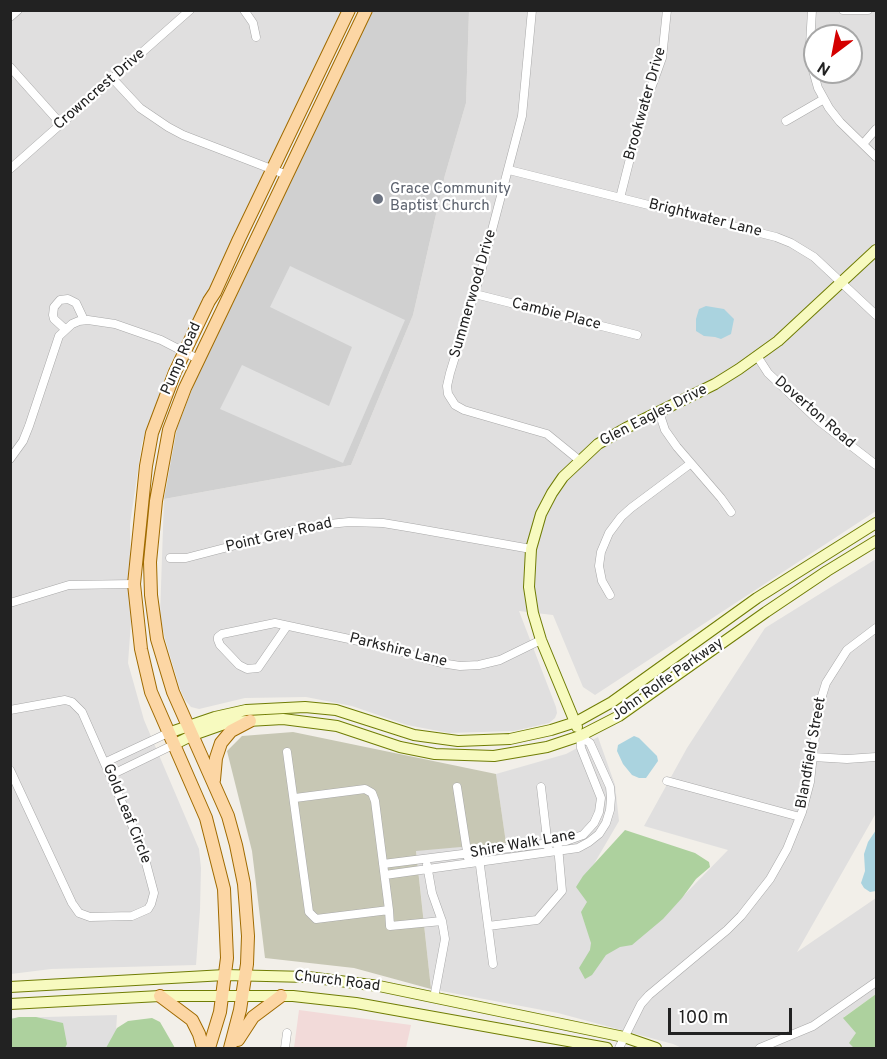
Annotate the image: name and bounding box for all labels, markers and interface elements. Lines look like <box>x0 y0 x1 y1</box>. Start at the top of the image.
north arrow <box>803 24 863 84</box>
street label: Crowncrest Drive <box>51 45 149 135</box>
street label: Brookwater Drive <box>621 45 671 163</box>
text: N <box>814 56 835 79</box>
place label: Grace Community Baptist Church <box>390 181 511 216</box>
marker: Grace Community Baptist Church <box>371 192 385 206</box>
street label: Brightwater Lane <box>647 196 763 242</box>
street label: Summerwood Drive <box>447 228 501 360</box>
street label: Cambie Place <box>509 295 603 335</box>
street label: Pump Road <box>158 320 206 398</box>
street label: Doverton Road <box>770 373 858 453</box>
street label: Glen Eagles Drive <box>597 381 711 451</box>
street label: Point Grey Road <box>224 515 334 557</box>
street label: Parkshire Lane <box>347 630 449 672</box>
street label: John Rolfe Parkway <box>609 635 727 725</box>
street label: Blandfield Street <box>793 696 831 810</box>
street label: Gold Leaf Circle <box>98 762 154 866</box>
street label: Shire Walk Lane <box>469 827 577 863</box>
street label: Church Road <box>293 968 381 996</box>
scale bar <box>671 996 796 1034</box>
text: 100 m <box>679 1007 728 1030</box>

